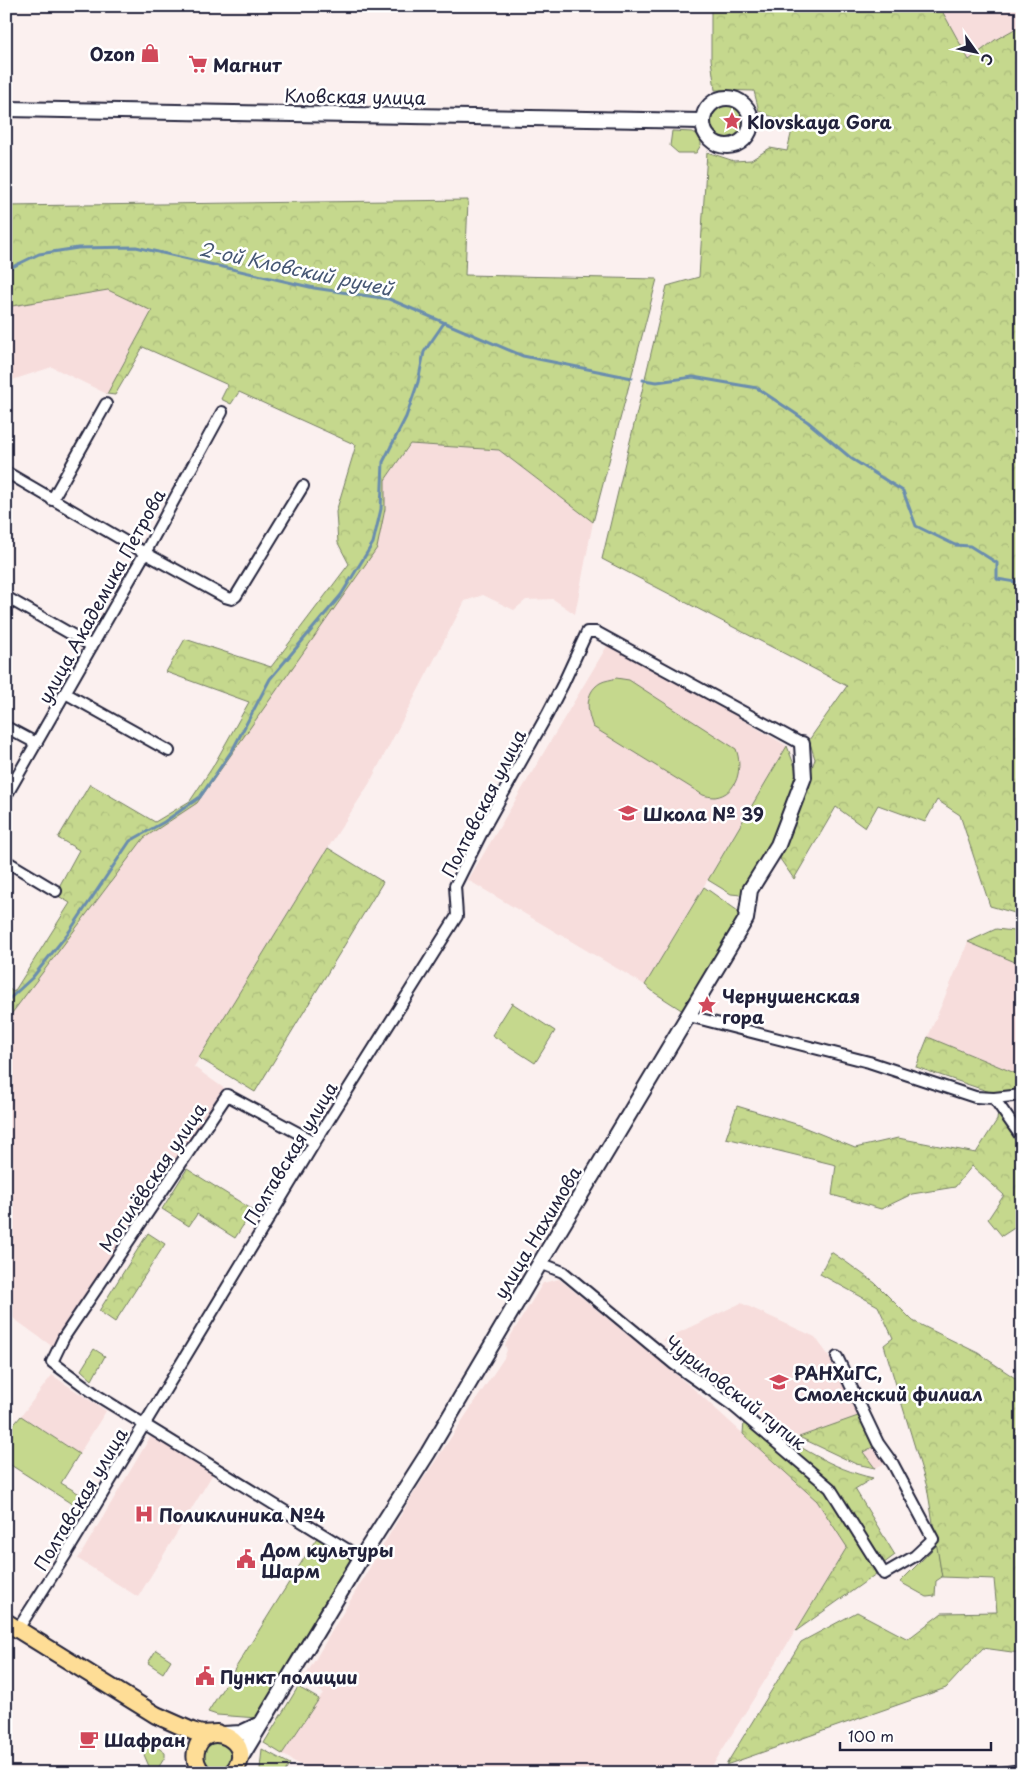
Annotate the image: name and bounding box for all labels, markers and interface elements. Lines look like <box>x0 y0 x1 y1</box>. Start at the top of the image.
north arrow <box>950 28 1000 78</box>
place label: Ozon <box>90 40 135 67</box>
shop icon: Ozon <box>139 42 161 64</box>
text: С <box>976 49 999 69</box>
place label: Магнит <box>213 51 282 78</box>
supermarket icon: Магнит <box>187 53 209 75</box>
street label: Кловская улица <box>284 81 427 111</box>
place label: Klovskaya Gora <box>747 108 893 135</box>
place icon: Klovskaya Gora <box>721 110 743 132</box>
water label: 2-ой Кловский ручей <box>197 234 397 303</box>
street label: улица Академика Петрова <box>31 483 172 708</box>
street label: Полтавская улица <box>434 724 532 882</box>
place label: Школа № 39 <box>643 800 764 827</box>
school or university icon: Школа № 39 <box>617 802 639 824</box>
place label: Чернушенская гора <box>722 982 860 1030</box>
place icon: Чернушенская гора <box>696 994 718 1016</box>
street label: Полтавская улица <box>237 1076 344 1230</box>
street label: Могилёвская улица <box>92 1096 212 1257</box>
street label: улица Нахимова <box>487 1160 588 1304</box>
street label: Чуриловский тупик <box>660 1328 813 1456</box>
place label: РАНХиГС, Смоленский филиал <box>794 1359 983 1407</box>
school or university icon: РАНХиГС, Смоленский филиал <box>768 1371 790 1393</box>
street label: Полтавская улица <box>27 1422 134 1576</box>
place label: Поликлиника №4 <box>159 1501 325 1528</box>
hospital icon: Поликлиника №4 <box>133 1503 155 1525</box>
place label: Дом культуры Шарм <box>260 1536 394 1584</box>
public building icon: Дом культуры Шарм <box>235 1548 257 1570</box>
place label: Пункт полиции <box>220 1663 358 1690</box>
public building icon: Пункт полиции <box>194 1665 216 1687</box>
scale bar <box>840 1719 992 1751</box>
text: 100 m <box>848 1724 894 1747</box>
place label: Шафран <box>104 1726 186 1753</box>
cafe icon: Шафран <box>78 1728 100 1750</box>

